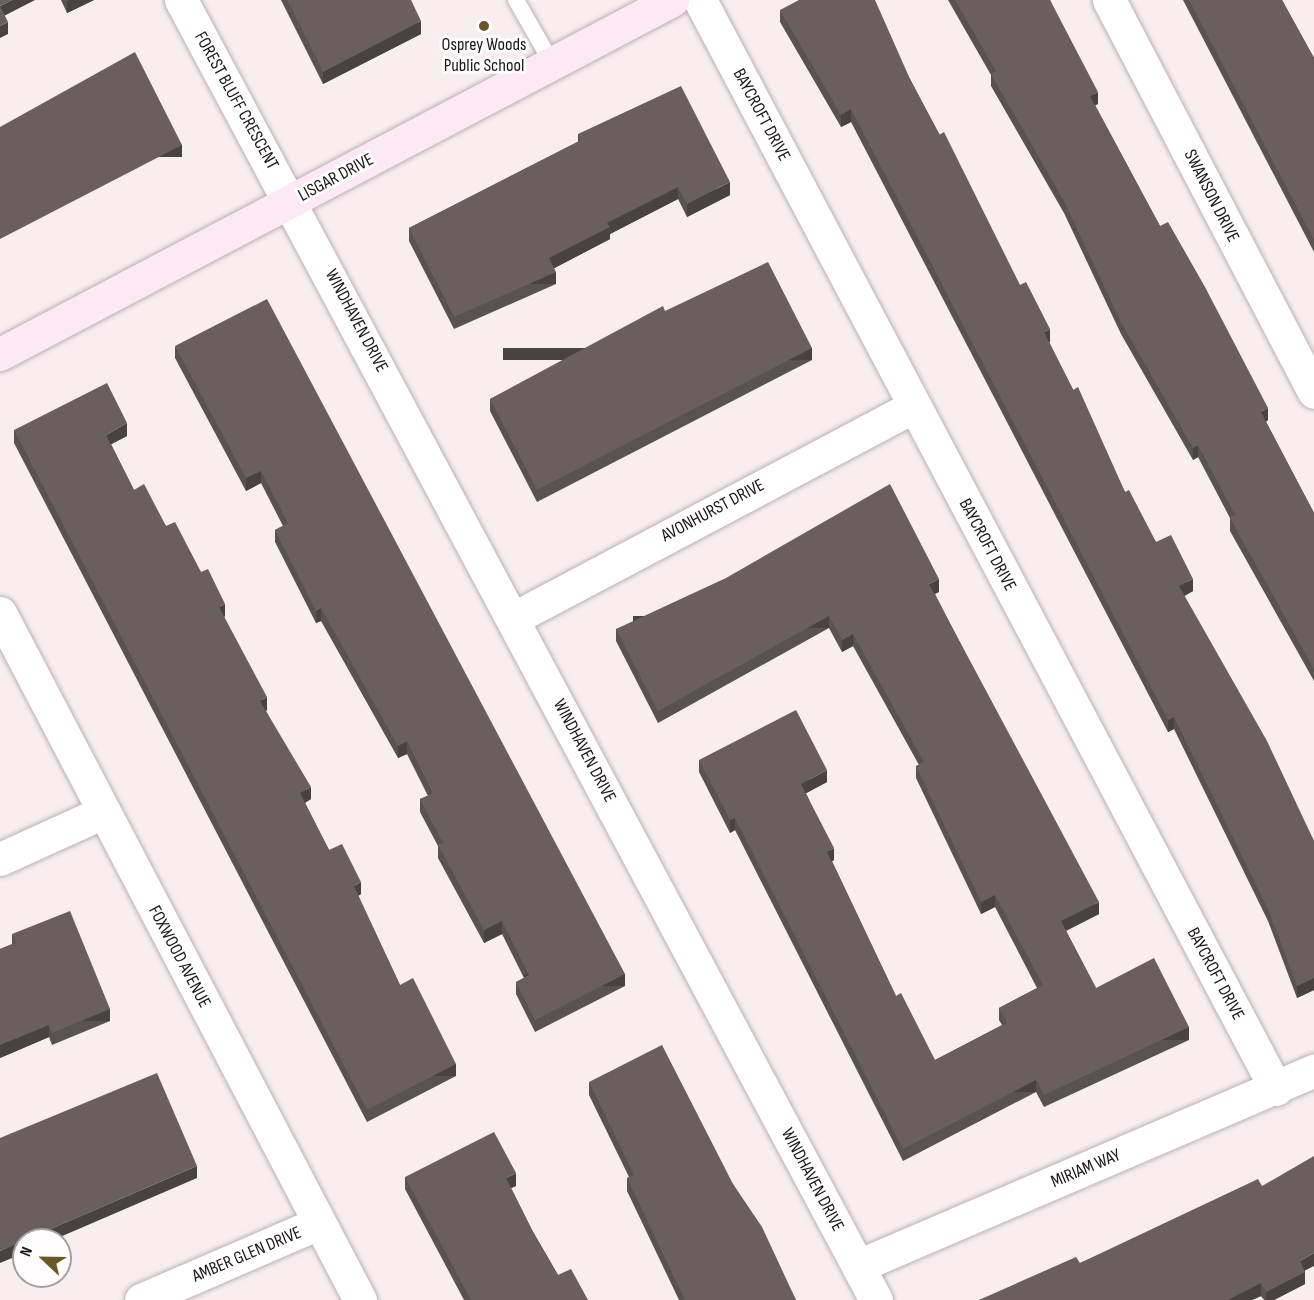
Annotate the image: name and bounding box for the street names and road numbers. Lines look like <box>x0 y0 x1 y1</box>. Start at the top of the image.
street label: FOREST BLUFF CRESCENT <box>189 28 283 174</box>
street label: BAYCROFT DRIVE <box>728 65 794 165</box>
street label: SWANSON DRIVE <box>1179 146 1243 246</box>
street label: LISGAR DRIVE <box>295 149 377 207</box>
street label: WINDHAVEN DRIVE <box>320 266 392 376</box>
street label: AVONHURST DRIVE <box>658 475 768 547</box>
street label: BAYCROFT DRIVE <box>954 495 1020 595</box>
street label: WINDHAVEN DRIVE <box>548 696 620 806</box>
street label: FOXWOOD AVENUE <box>143 902 215 1012</box>
street label: BAYCROFT DRIVE <box>1182 924 1248 1024</box>
street label: WINDHAVEN DRIVE <box>776 1125 848 1235</box>
street label: MIRIAM WAY <box>1048 1145 1124 1193</box>
street label: AMBER GLEN DRIVE <box>189 1222 305 1288</box>

